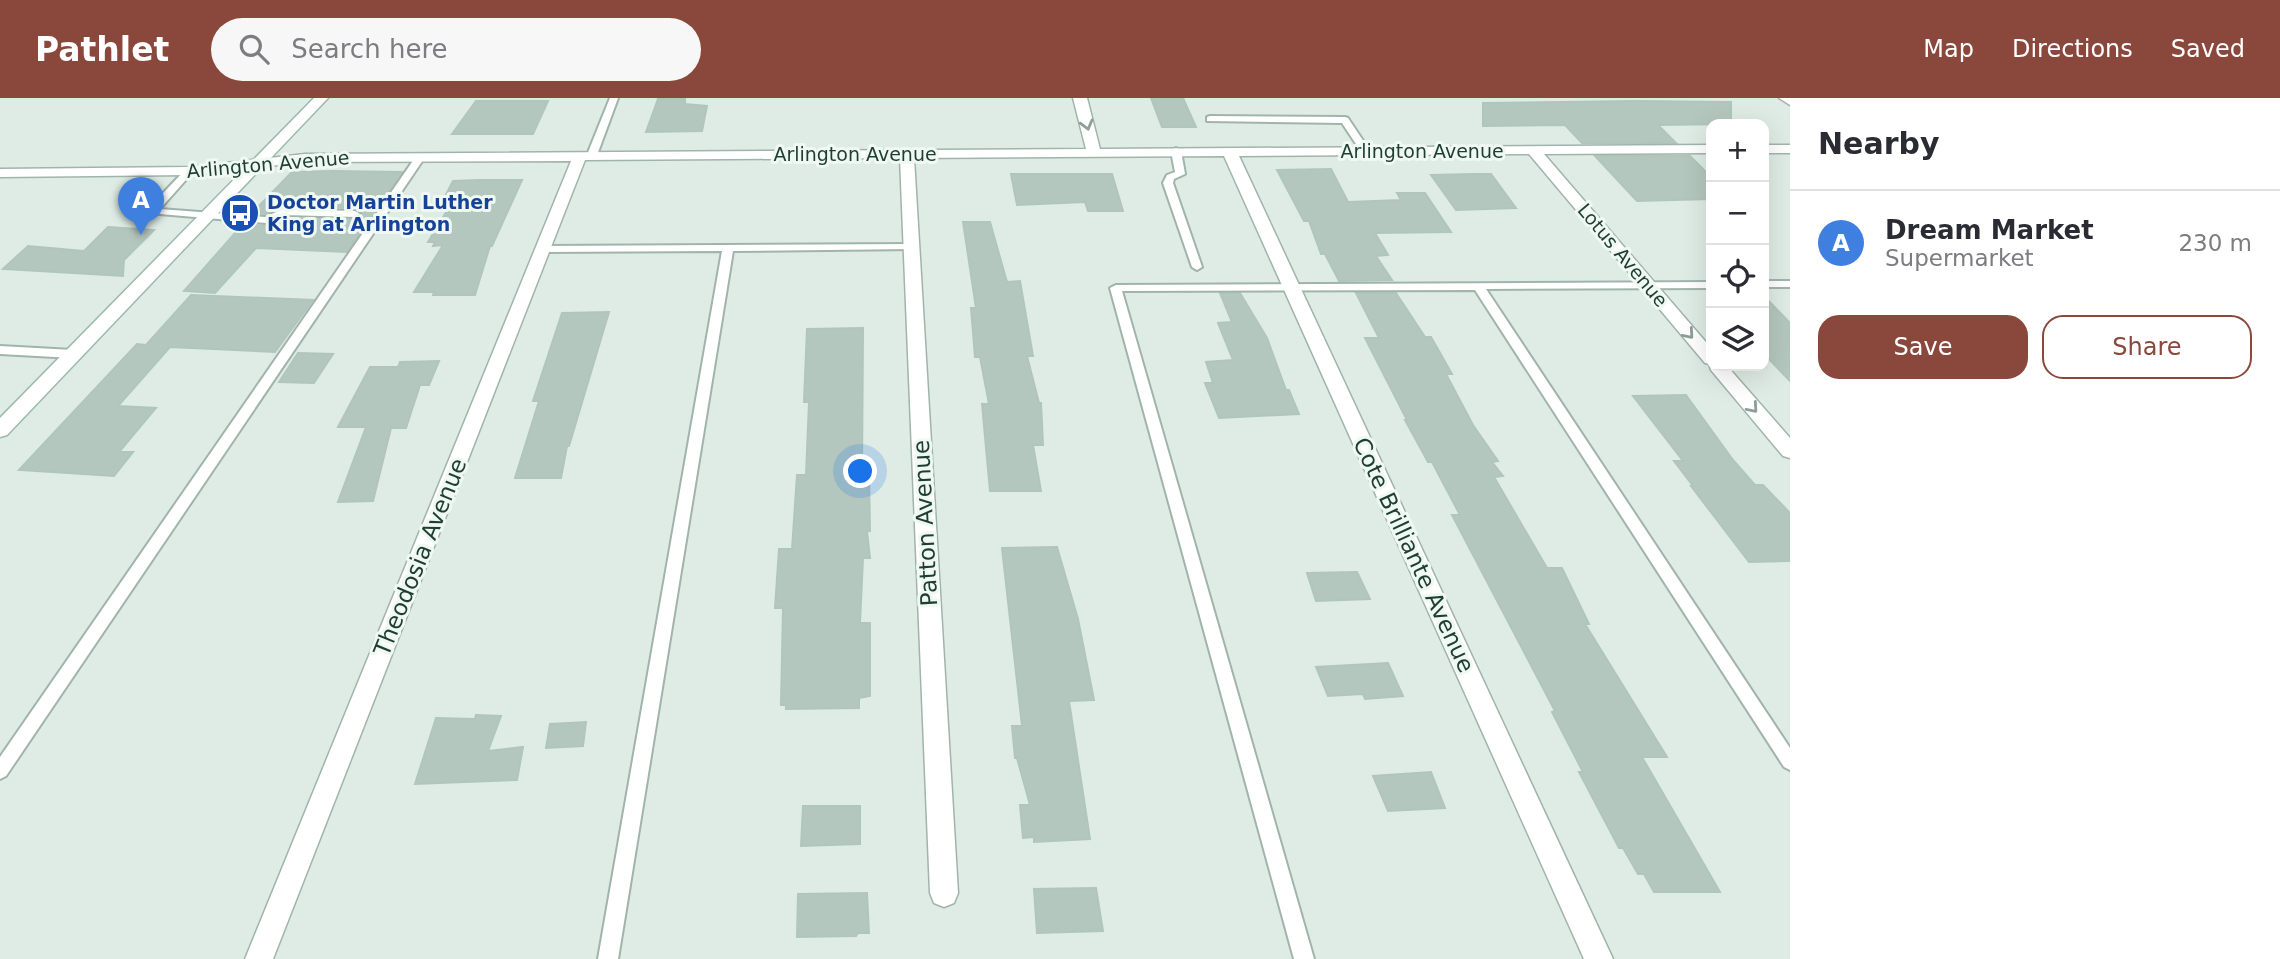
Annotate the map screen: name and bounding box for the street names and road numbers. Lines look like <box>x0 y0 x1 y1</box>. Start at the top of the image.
street label: Arlington Avenue <box>1340 140 1504 162</box>
street label: Arlington Avenue <box>773 143 937 165</box>
street label: Arlington Avenue <box>186 146 350 182</box>
street label: Lotus Avenue <box>1573 199 1673 311</box>
street label: Cote Brilliante Avenue <box>1348 433 1480 677</box>
street label: Patton Avenue <box>908 439 942 607</box>
street label: Theodosia Avenue <box>368 454 472 661</box>

